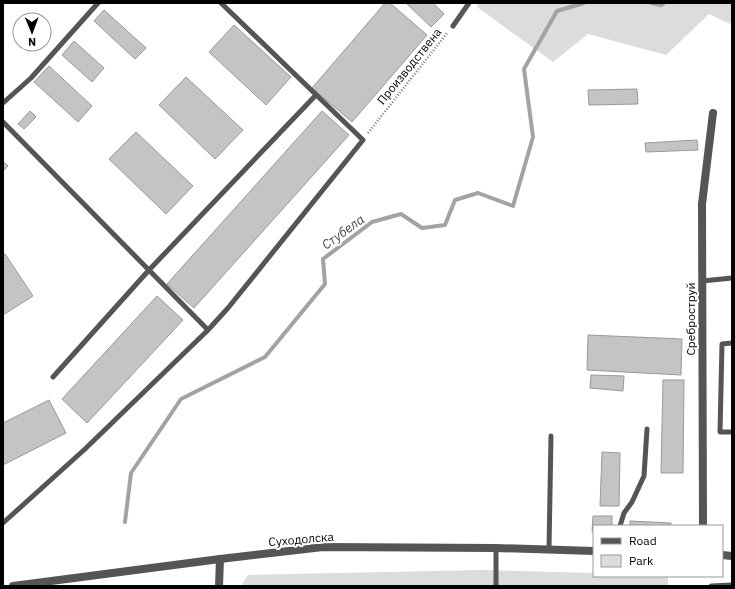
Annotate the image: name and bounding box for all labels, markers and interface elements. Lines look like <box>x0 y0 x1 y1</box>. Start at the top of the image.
north arrow <box>12 12 52 52</box>
street label: Производствена <box>374 24 445 107</box>
text: N <box>28 35 36 49</box>
water label: Стубела <box>318 211 368 253</box>
street label: Среброструй <box>683 282 698 356</box>
legend <box>593 525 723 577</box>
street label: Суходолска <box>268 529 335 549</box>
text: Road <box>629 533 657 548</box>
text: Park <box>629 553 654 568</box>

